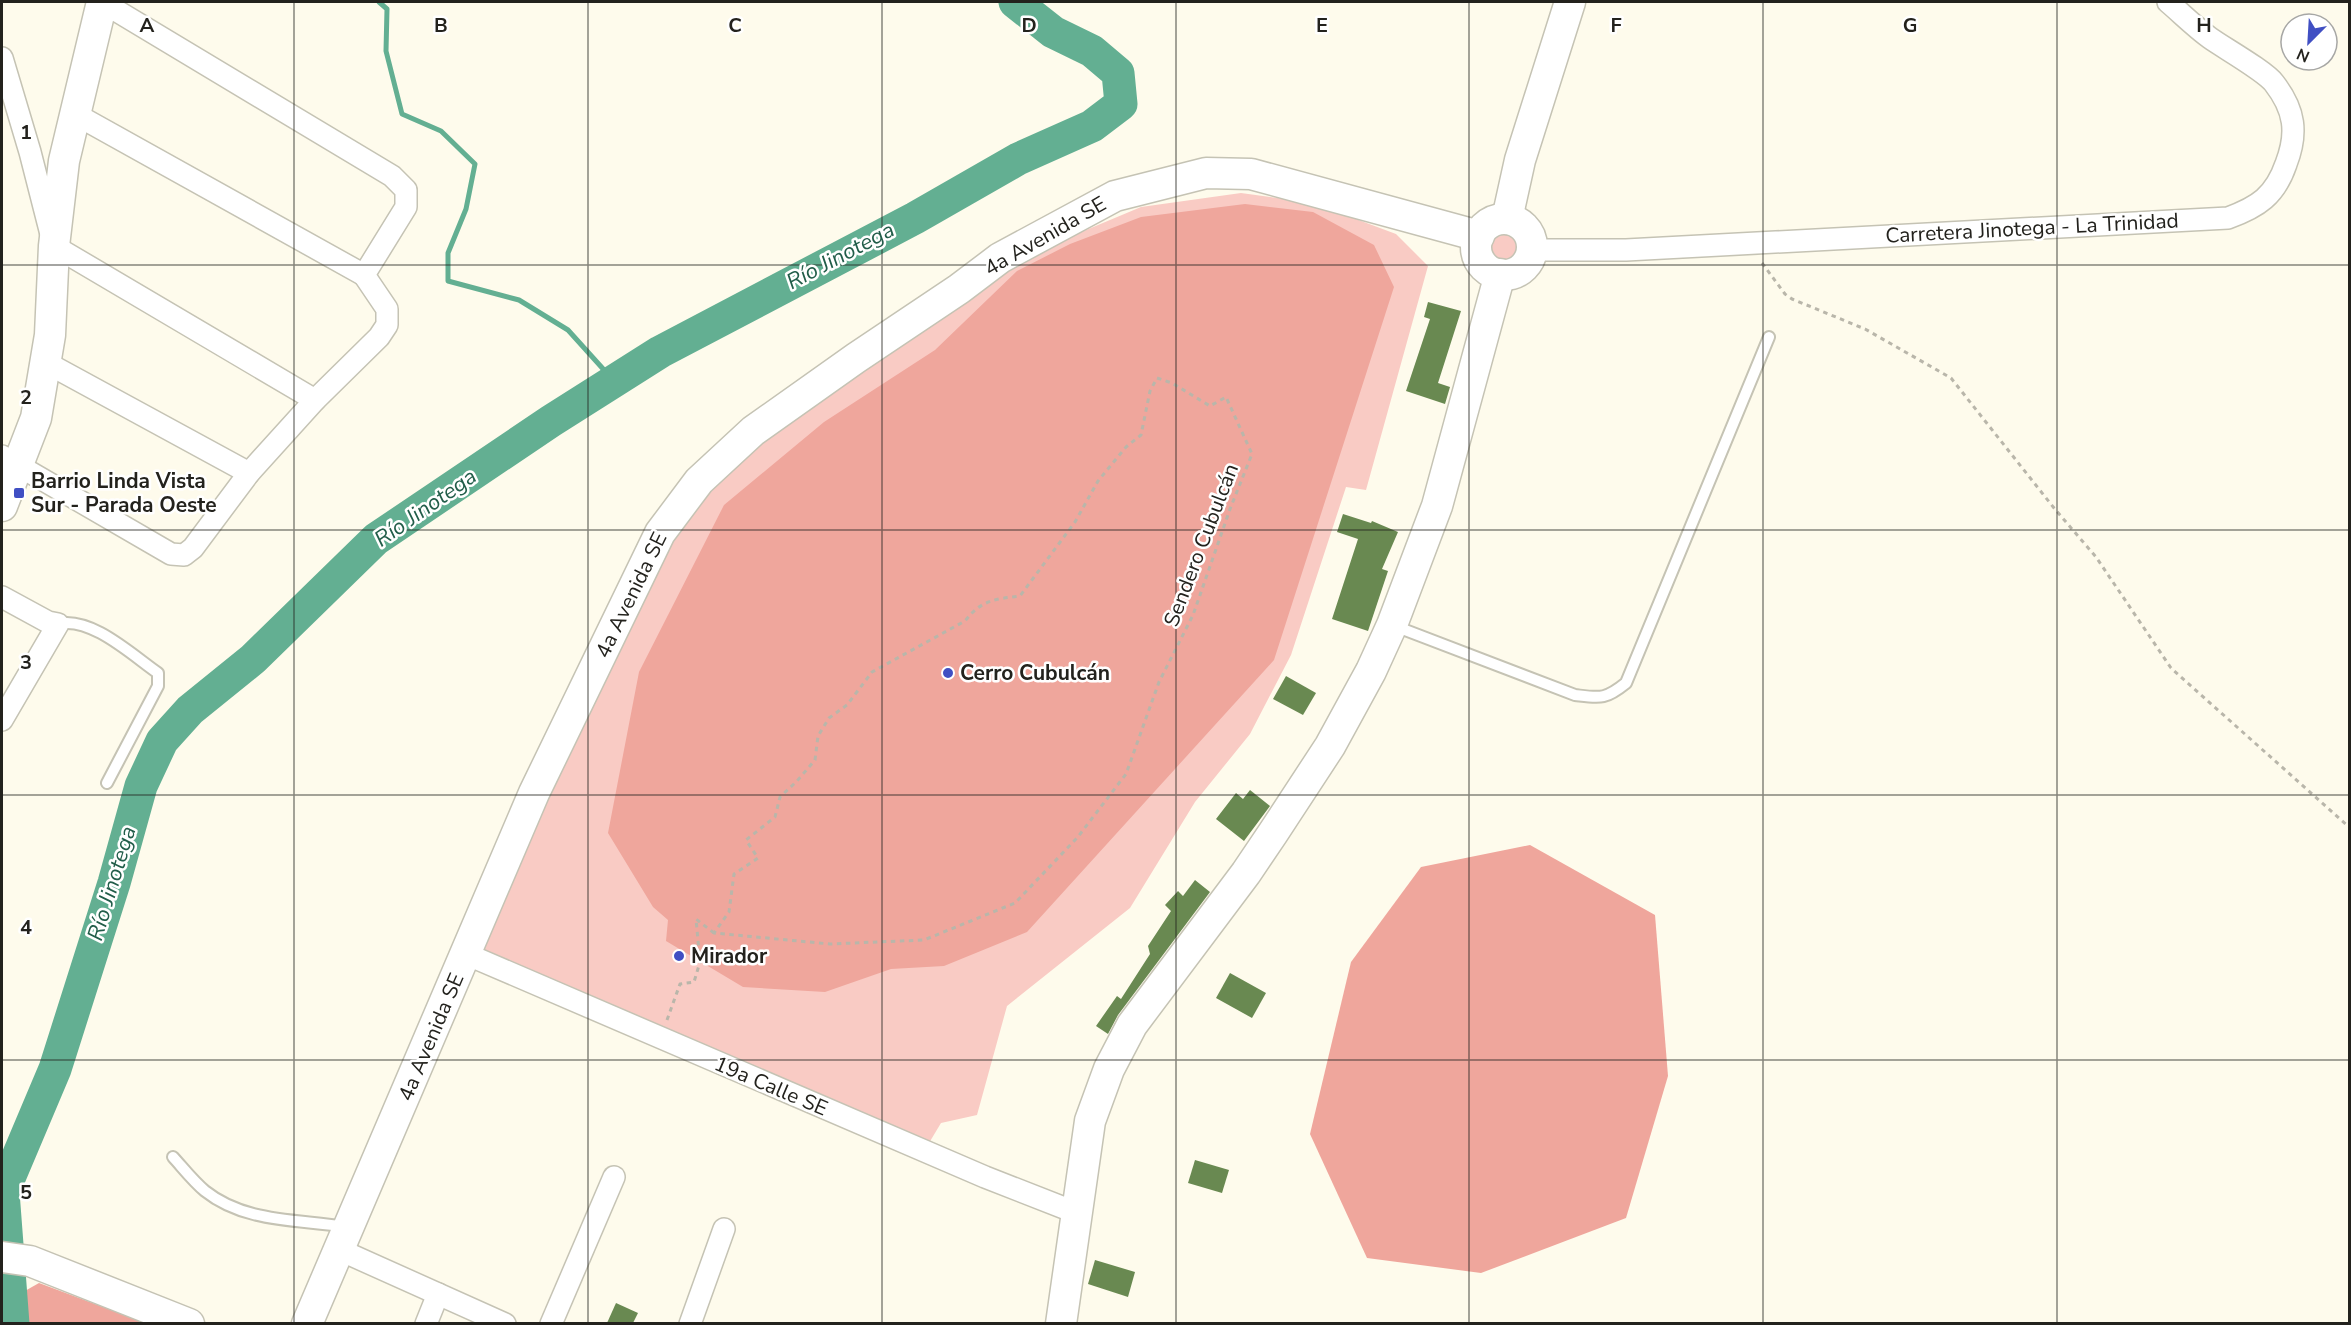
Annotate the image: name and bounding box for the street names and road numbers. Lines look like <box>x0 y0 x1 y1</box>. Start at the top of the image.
street label: 4a Avenida SE <box>979 190 1111 282</box>
street label: Carretera Jinotega - La Trinidad <box>1885 206 2179 250</box>
street label: Sendero Cubulcán <box>1157 460 1245 630</box>
street label: 4a Avenida SE <box>589 528 673 662</box>
street label: 4a Avenida SE <box>391 969 471 1105</box>
street label: 19a Calle SE <box>710 1050 832 1122</box>

